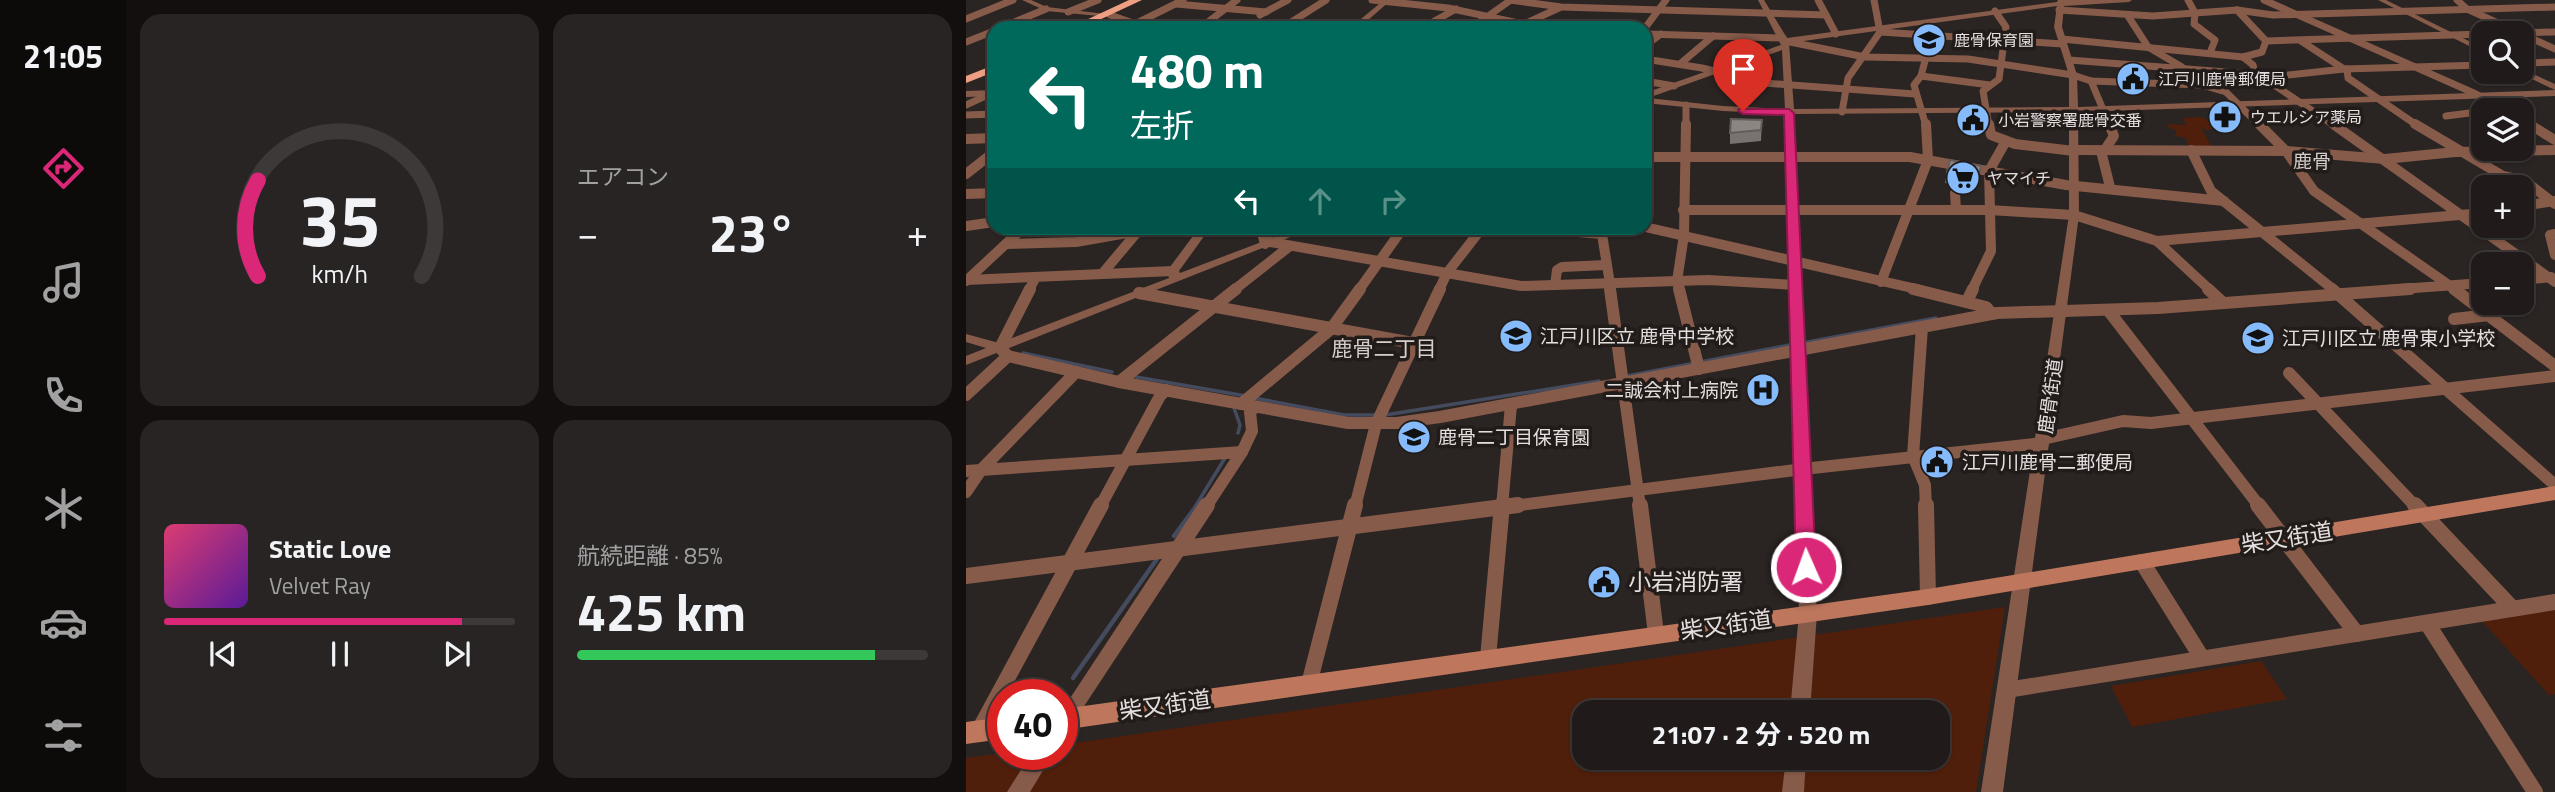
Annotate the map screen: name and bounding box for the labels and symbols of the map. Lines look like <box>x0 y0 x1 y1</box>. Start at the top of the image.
school or university icon: 鹿骨保育園 <box>1910 21 1948 59</box>
place label: 鹿骨保育園 <box>1954 28 2034 52</box>
pin <box>1713 39 1773 111</box>
public building icon: 江戸川鹿骨郵便局 <box>2114 60 2152 98</box>
place label: 江戸川鹿骨郵便局 <box>2158 67 2286 91</box>
pharmacy icon: ウエルシア薬局 <box>2206 98 2244 136</box>
public building icon: 小岩警察署鹿骨交番 <box>1954 101 1992 139</box>
place label: ウエルシア薬局 <box>2250 105 2362 129</box>
place label: 小岩警察署鹿骨交番 <box>1998 108 2142 132</box>
district label: 鹿骨 <box>2293 146 2331 175</box>
supermarket icon: ヤマイチ <box>1944 159 1982 197</box>
place label: ヤマイチ <box>1987 166 2051 190</box>
school or university icon: 江戸川区立 鹿骨中学校 <box>1497 317 1535 355</box>
school or university icon: 江戸川区立 鹿骨東小学校 <box>2239 319 2277 357</box>
place label: 江戸川区立 鹿骨中学校 <box>1540 321 1734 350</box>
place label: 江戸川区立 鹿骨東小学校 <box>2282 323 2495 352</box>
district label: 鹿骨二丁目 <box>1332 332 1437 364</box>
street label: 鹿骨街道 <box>2030 356 2069 436</box>
hospital icon: 二誠会村上病院 <box>1744 371 1782 409</box>
place label: 二誠会村上病院 <box>1605 375 1738 404</box>
school or university icon: 鹿骨二丁目保育園 <box>1395 418 1433 456</box>
place label: 鹿骨二丁目保育園 <box>1438 422 1590 451</box>
public building icon: 江戸川鹿骨二郵便局 <box>1918 443 1956 481</box>
place label: 江戸川鹿骨二郵便局 <box>1962 447 2133 476</box>
street label: 柴又街道 <box>2239 513 2335 562</box>
position arrow <box>1769 530 1843 604</box>
public building icon: 小岩消防署 <box>1585 563 1623 601</box>
place label: 小岩消防署 <box>1628 564 1743 599</box>
street label: 柴又街道 <box>1678 601 1774 648</box>
speed limit sign: 40 <box>987 679 1078 770</box>
street label: 柴又街道 <box>1117 681 1213 728</box>

